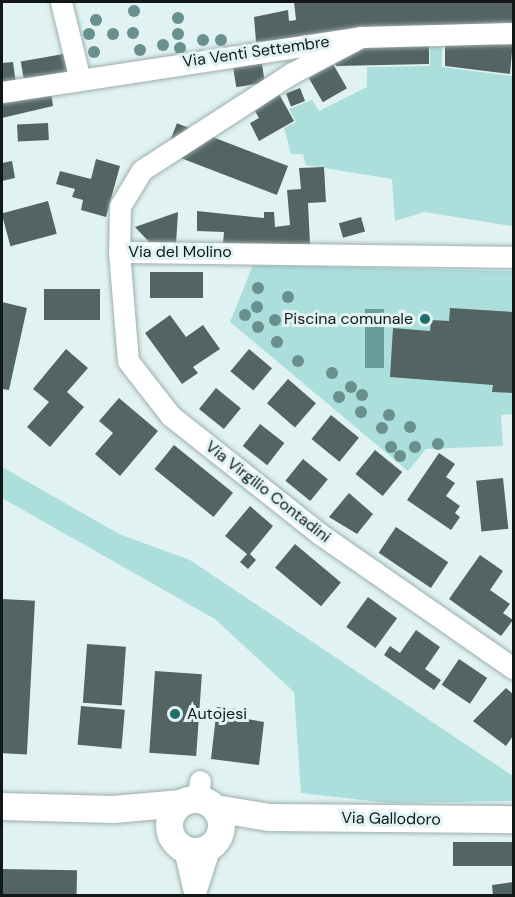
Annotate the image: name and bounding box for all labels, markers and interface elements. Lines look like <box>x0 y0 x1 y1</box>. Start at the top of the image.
street label: Via Venti Settembre <box>181 32 331 72</box>
street label: Via del Molino <box>128 242 232 262</box>
place label: Piscina comunale <box>284 309 413 329</box>
marker: Piscina comunale <box>418 312 432 326</box>
street label: Via Virgilio Contadini <box>202 437 334 547</box>
place label: Autojesi <box>187 704 247 724</box>
marker: Autojesi <box>168 707 182 721</box>
street label: Via Gallodoro <box>341 809 441 829</box>

